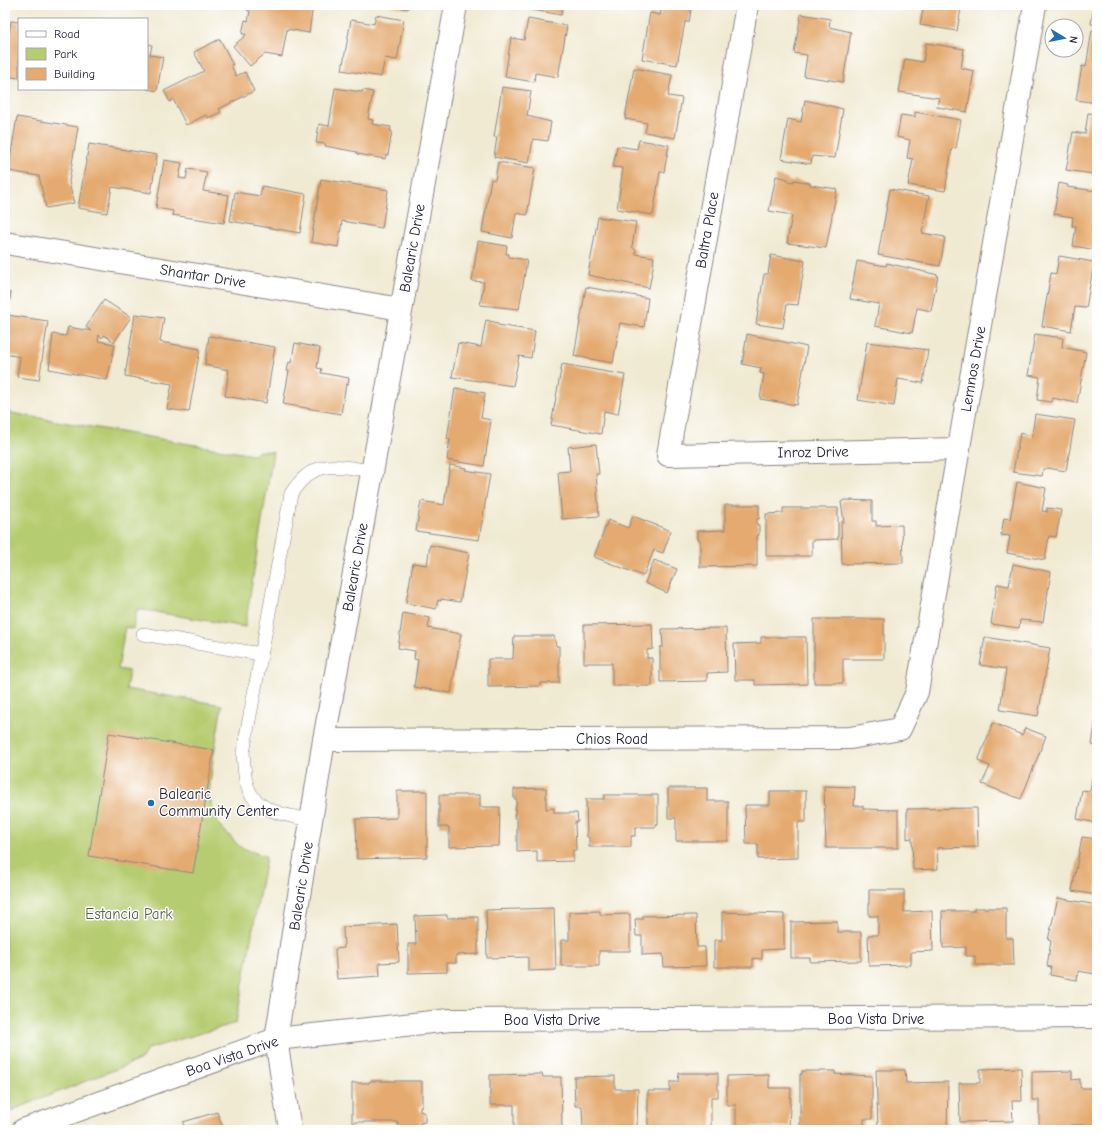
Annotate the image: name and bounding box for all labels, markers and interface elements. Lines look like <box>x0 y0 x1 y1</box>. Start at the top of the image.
legend <box>18 18 148 90</box>
north arrow <box>1044 18 1084 58</box>
text: Road <box>54 27 80 41</box>
text: N <box>1066 35 1080 44</box>
text: Park <box>54 47 77 61</box>
text: Building <box>54 67 95 81</box>
street label: Baltra Place <box>691 190 723 270</box>
street label: Balearic Drive <box>395 202 429 294</box>
street label: Shantar Drive <box>159 260 248 292</box>
street label: Lemnos Drive <box>957 324 989 413</box>
street label: Inroz Drive <box>777 442 849 462</box>
street label: Balearic Drive <box>338 521 372 613</box>
street label: Chios Road <box>576 730 648 748</box>
place label: Balearic Community Center <box>159 785 279 820</box>
marker: Balearic Community Center <box>146 798 156 808</box>
street label: Balearic Drive <box>285 840 317 932</box>
park label: Estancia Park <box>85 905 173 923</box>
street label: Boa Vista Drive <box>828 1010 925 1028</box>
street label: Boa Vista Drive <box>504 1011 601 1029</box>
street label: Boa Vista Drive <box>183 1032 281 1080</box>

